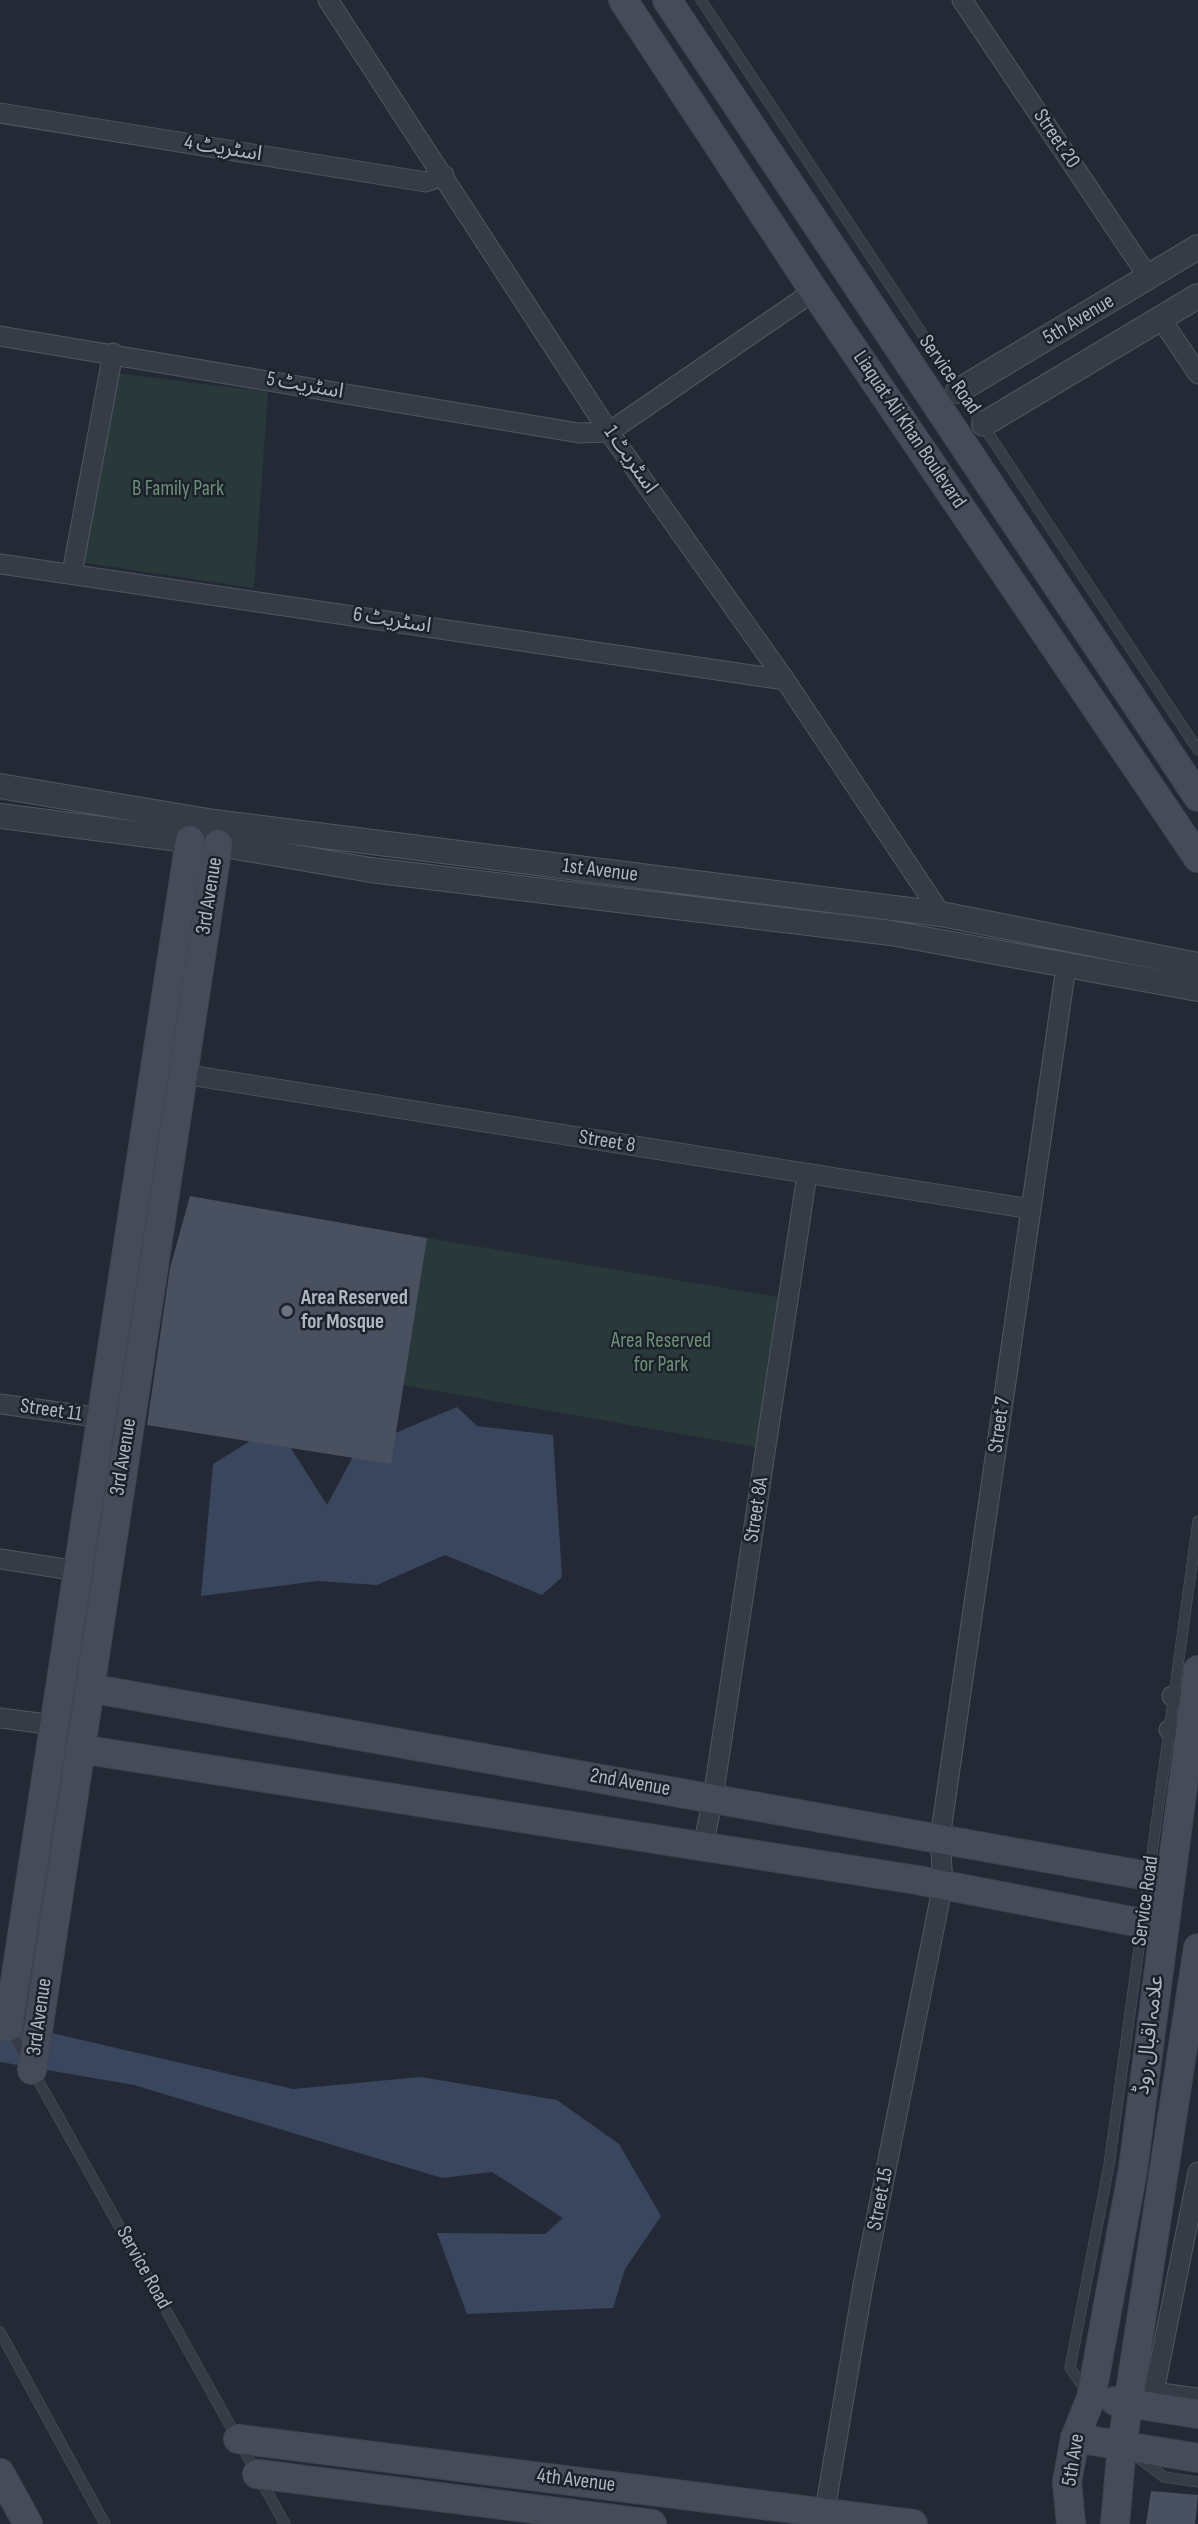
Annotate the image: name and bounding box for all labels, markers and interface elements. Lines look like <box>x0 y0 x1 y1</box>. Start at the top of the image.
street label: Street 20 <box>1027 105 1085 173</box>
street label: اسٹریٹ 4 <box>182 130 264 168</box>
street label: 5th Avenue <box>1039 289 1119 351</box>
street label: Service Road <box>913 331 985 419</box>
street label: Liaquat Ali Khan Boulevard <box>847 347 971 513</box>
street label: اسٹریٹ 5 <box>264 367 346 405</box>
street label: اسٹریٹ 1 <box>598 421 662 499</box>
park label: B Family Park <box>132 477 224 503</box>
street label: اسٹریٹ 6 <box>351 602 433 640</box>
street label: 1st Avenue <box>561 854 639 888</box>
street label: 3rd Avenue <box>191 856 229 936</box>
street label: Street 8 <box>577 1125 637 1159</box>
place label: Area Reserved for Mosque <box>301 1286 408 1336</box>
marker: Area Reserved for Mosque <box>279 1303 295 1319</box>
park label: Area Reserved for Park <box>611 1329 711 1379</box>
street label: Street 11 <box>18 1394 84 1428</box>
street label: Street 7 <box>984 1395 1016 1455</box>
street label: 3rd Avenue <box>105 1417 143 1497</box>
street label: Street 8A <box>739 1476 775 1544</box>
street label: 2nd Avenue <box>588 1764 672 1802</box>
street label: Service Road <box>1127 1854 1165 1948</box>
street label: علامہ اقبال روڈ <box>1130 1974 1170 2096</box>
street label: 3rd Avenue <box>22 1977 58 2057</box>
street label: Street 15 <box>863 2165 899 2233</box>
street label: Service Road <box>110 2222 176 2314</box>
street label: 5th Ave <box>1057 2432 1091 2488</box>
street label: 4th Avenue <box>535 2464 617 2498</box>

